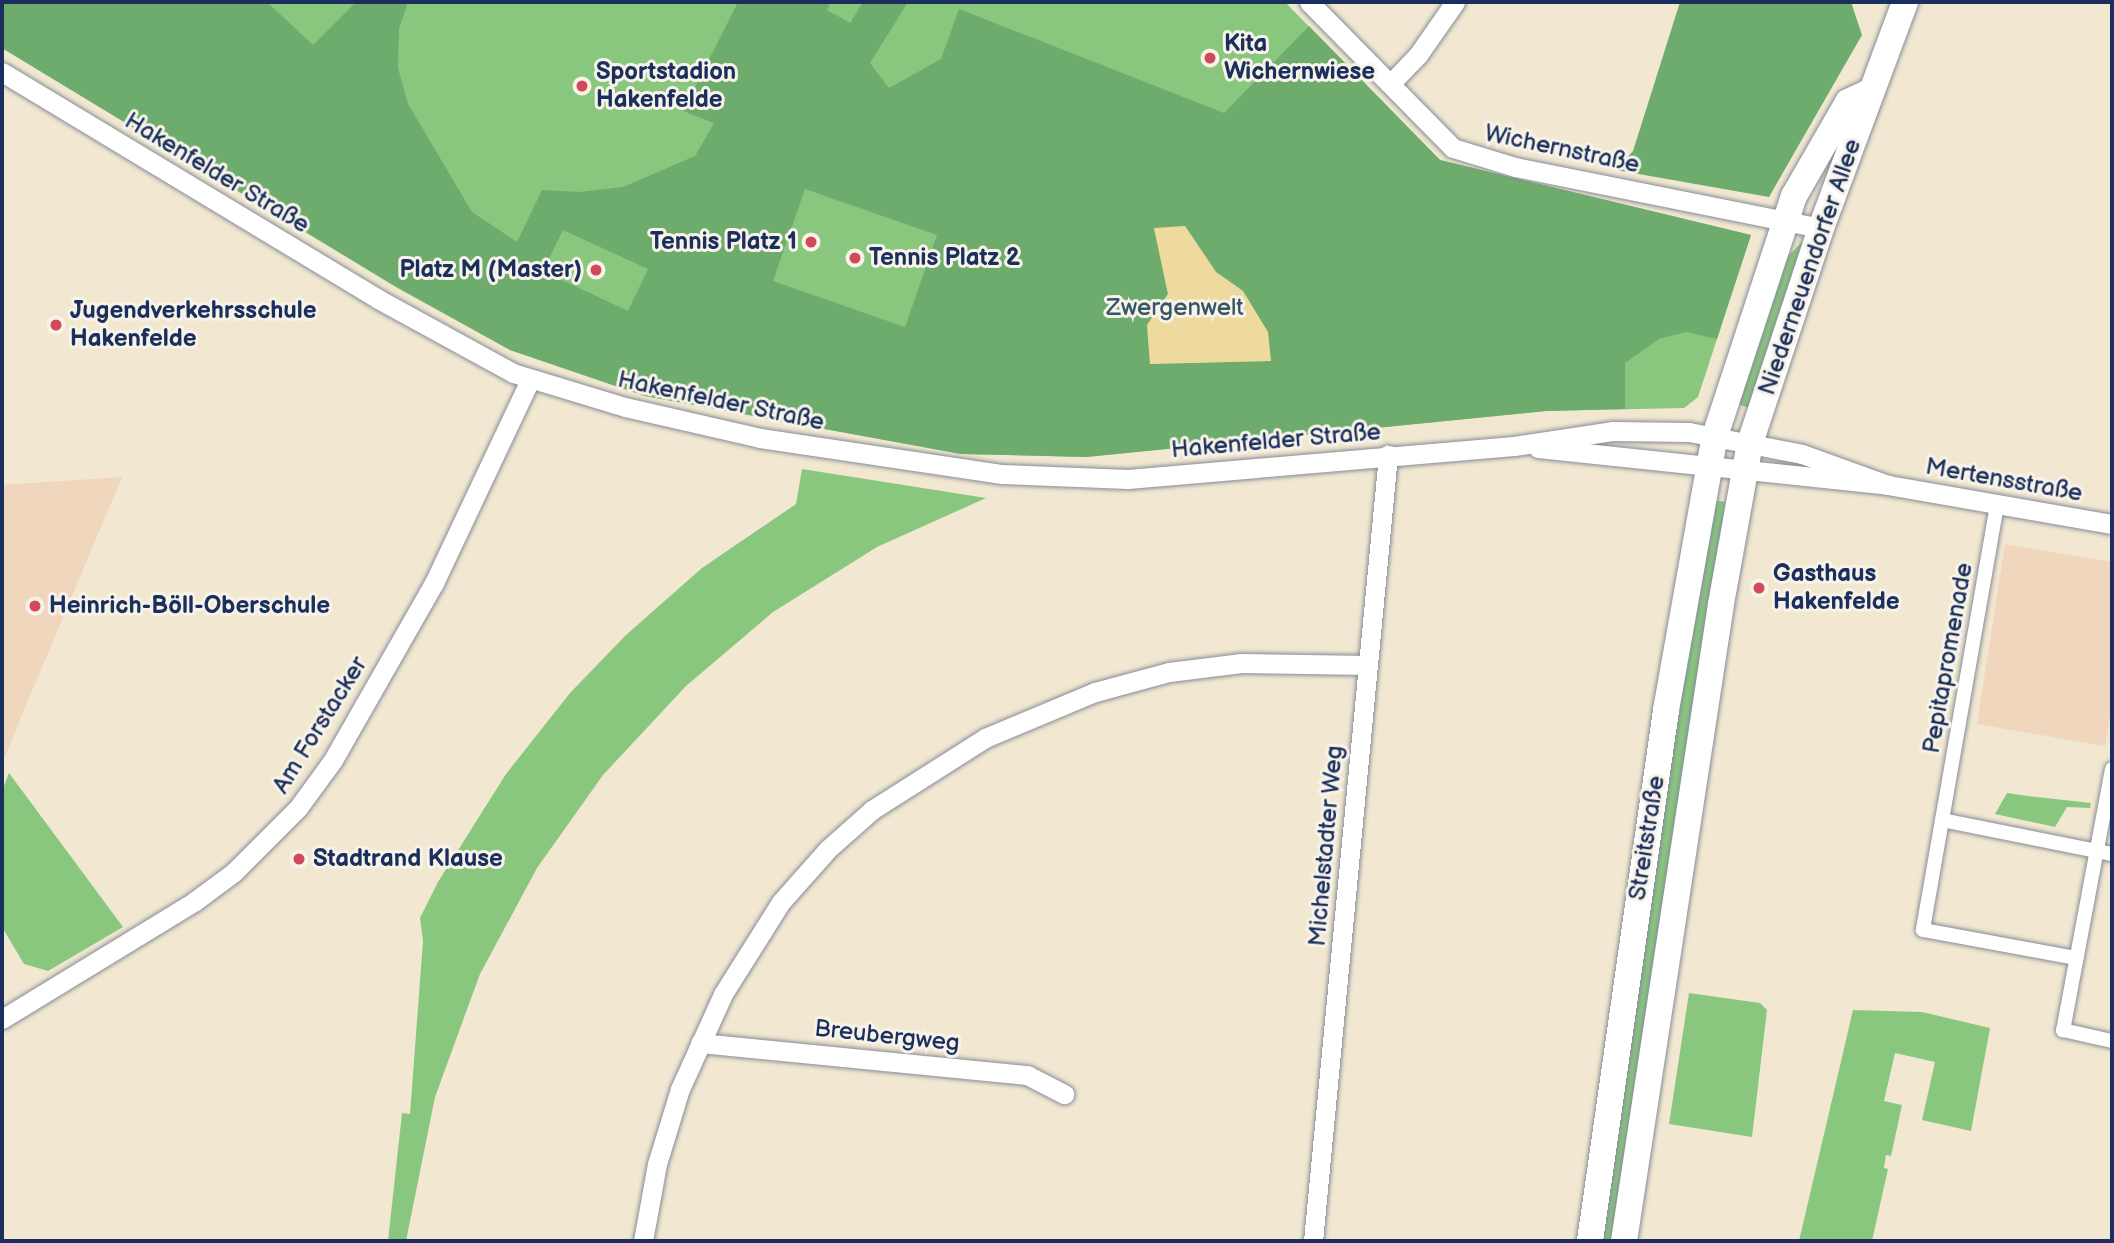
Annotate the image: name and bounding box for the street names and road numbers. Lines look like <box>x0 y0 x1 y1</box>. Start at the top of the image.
street label: Hakenfelder Straße <box>119 106 315 240</box>
street label: Wichernstraße <box>1482 119 1642 179</box>
street label: Niederneuendorfer Allee <box>1753 135 1867 399</box>
street label: Hakenfelder Straße <box>615 365 827 437</box>
street label: Hakenfelder Straße <box>1170 417 1382 465</box>
street label: Mertensstraße <box>1923 452 2085 508</box>
street label: Pepitapromenade <box>1917 560 1979 756</box>
street label: Am Forstacker <box>266 651 374 799</box>
street label: Michelstadter Weg <box>1303 744 1349 948</box>
street label: Streitstraße <box>1623 774 1671 902</box>
street label: Breubergweg <box>813 1014 961 1058</box>

